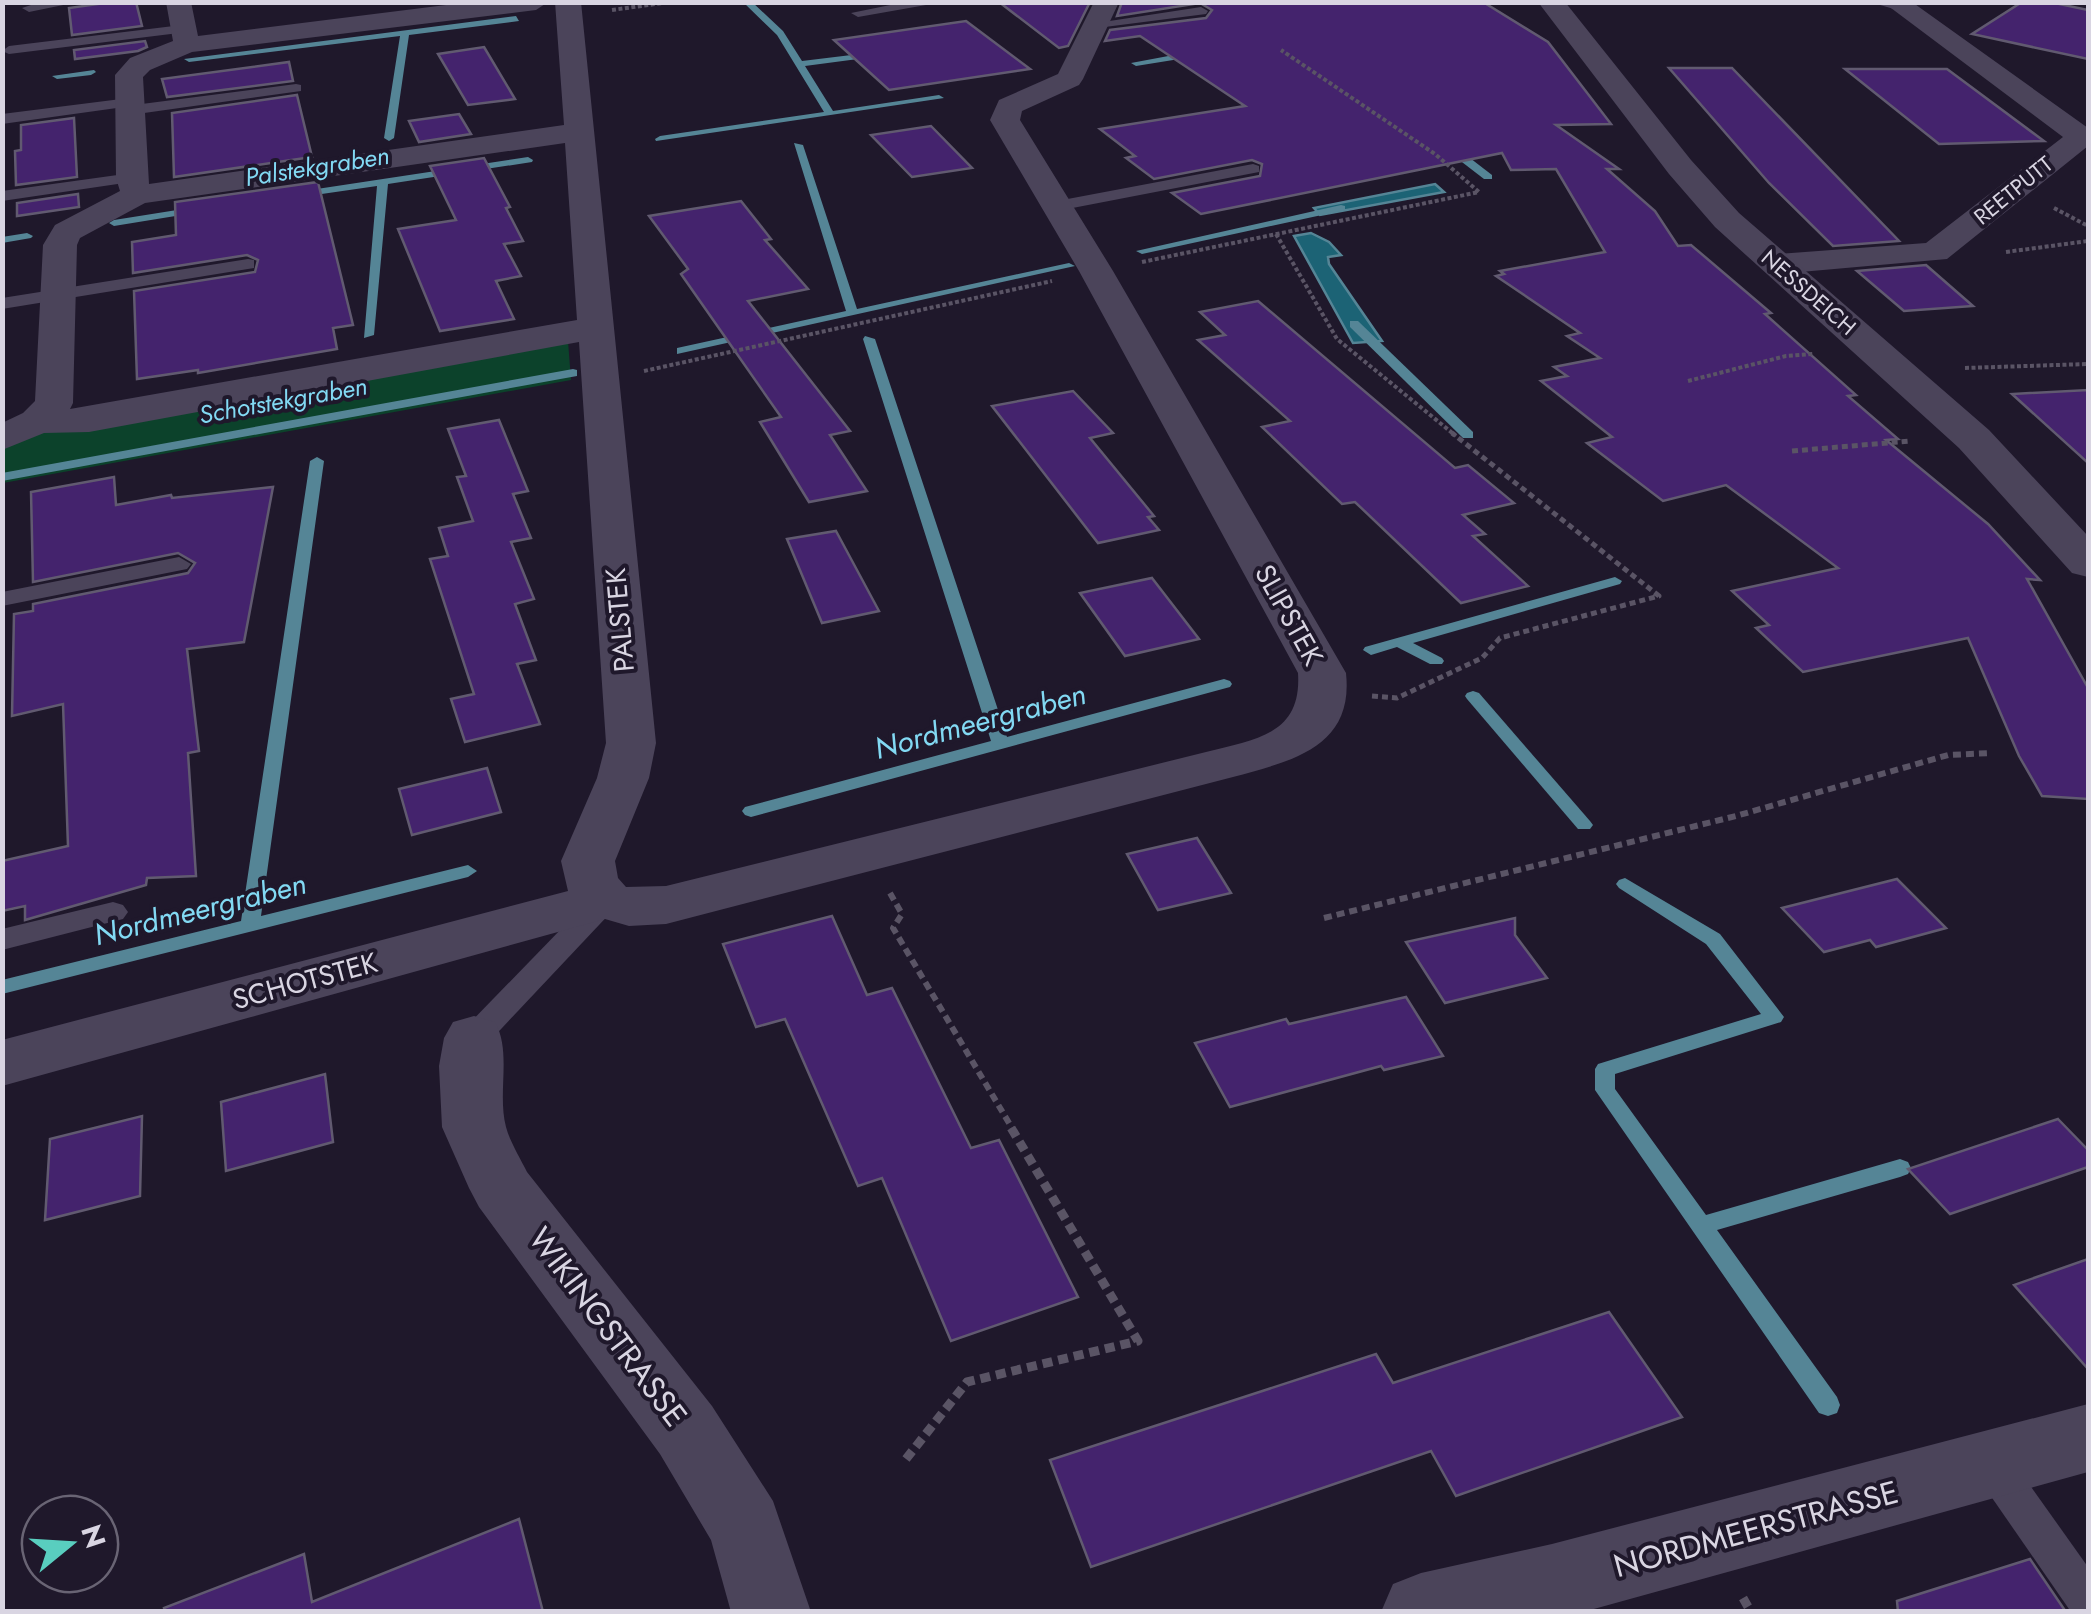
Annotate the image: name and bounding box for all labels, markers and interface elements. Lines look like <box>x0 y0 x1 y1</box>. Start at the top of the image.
water label: Palstekgraben <box>242 137 392 195</box>
street label: REETPUTT <box>1967 148 2060 232</box>
street label: NESSDEICH <box>1755 242 1863 342</box>
water label: Schotstekgraben <box>196 368 370 432</box>
street label: SLIPSTEK <box>1244 557 1334 673</box>
street label: PALSTEK <box>595 566 645 674</box>
water label: Nordmeergraben <box>869 672 1091 770</box>
water label: Nordmeergraben <box>89 862 311 956</box>
street label: SCHOTSTEK <box>228 942 382 1020</box>
street label: WIKINGSTRASSE <box>518 1218 698 1436</box>
street label: NORDMEERSTRASSE <box>1609 1469 1903 1589</box>
north arrow <box>20 1494 120 1594</box>
text: N <box>70 1520 116 1553</box>

